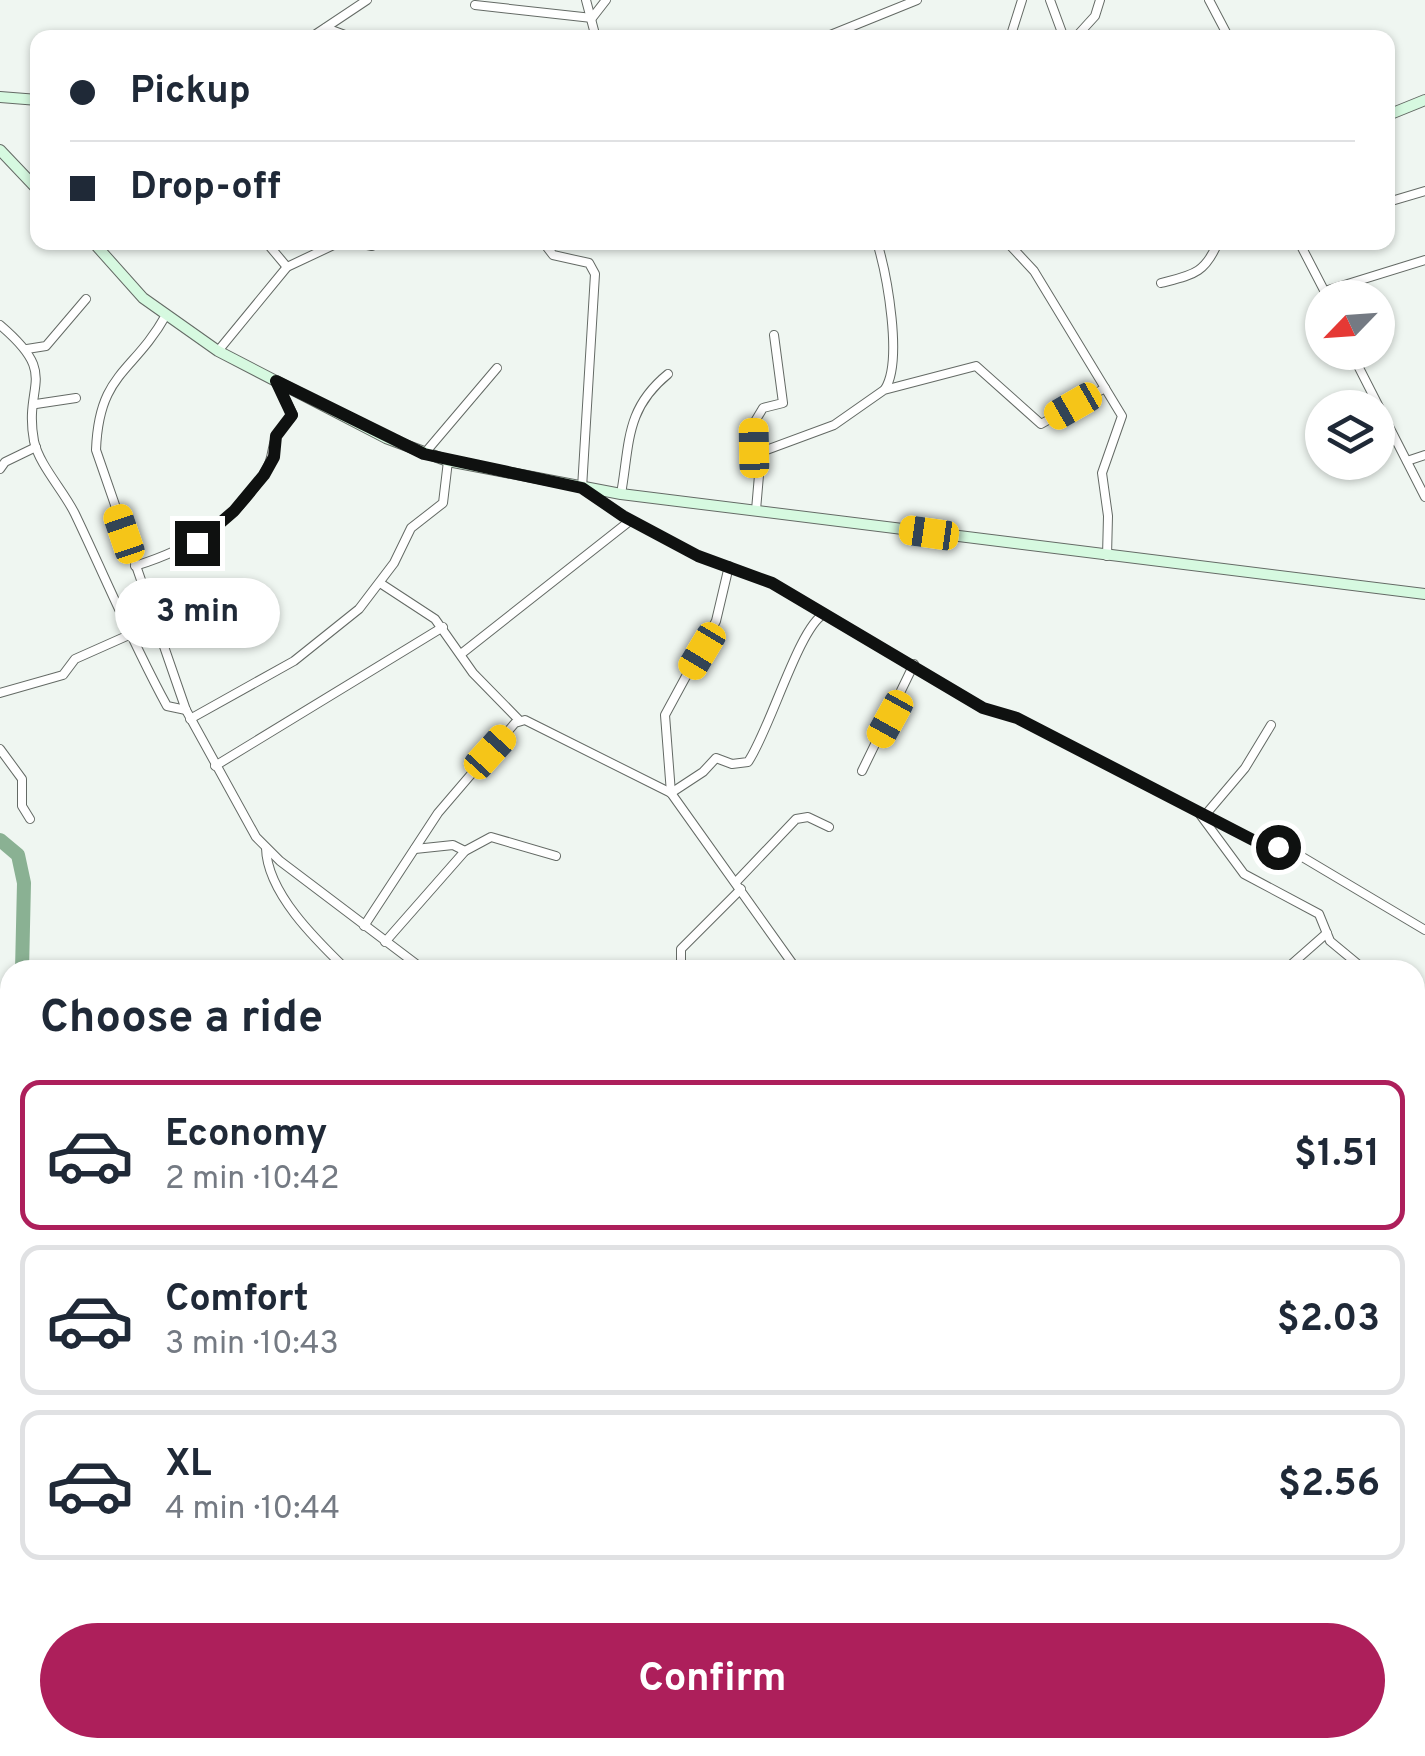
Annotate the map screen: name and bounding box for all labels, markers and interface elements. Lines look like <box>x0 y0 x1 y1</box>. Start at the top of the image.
text: Pickup <box>130 68 251 117</box>
text: Drop-off <box>130 164 281 213</box>
north arrow <box>1305 280 1395 370</box>
map controls <box>1305 280 1395 480</box>
car <box>1040 378 1106 434</box>
button: layers <box>1305 390 1395 480</box>
car <box>738 418 770 478</box>
car <box>100 501 148 567</box>
car <box>897 514 961 552</box>
route end <box>175 521 220 566</box>
callout: 3 min <box>114 578 280 648</box>
text: 3 min <box>156 593 239 633</box>
car <box>674 618 730 684</box>
car <box>862 685 918 753</box>
car <box>459 720 521 784</box>
route start <box>1256 825 1301 870</box>
text: Choose a ride <box>40 991 323 1048</box>
icon: car <box>45 1110 135 1200</box>
text: Economy <box>165 1111 327 1160</box>
text: $1.51 <box>1294 1131 1380 1180</box>
text: 2 min · 10:42 <box>165 1160 340 1200</box>
icon: car <box>45 1275 135 1365</box>
text: Comfort <box>165 1276 309 1325</box>
text: $2.03 <box>1277 1296 1380 1345</box>
text: 3 min · 10:43 <box>165 1325 339 1365</box>
icon: car <box>45 1440 135 1530</box>
text: XL <box>165 1441 212 1490</box>
text: $2.56 <box>1278 1461 1380 1510</box>
text: 4 min · 10:44 <box>165 1490 340 1530</box>
button: Confirm <box>40 1623 1385 1738</box>

